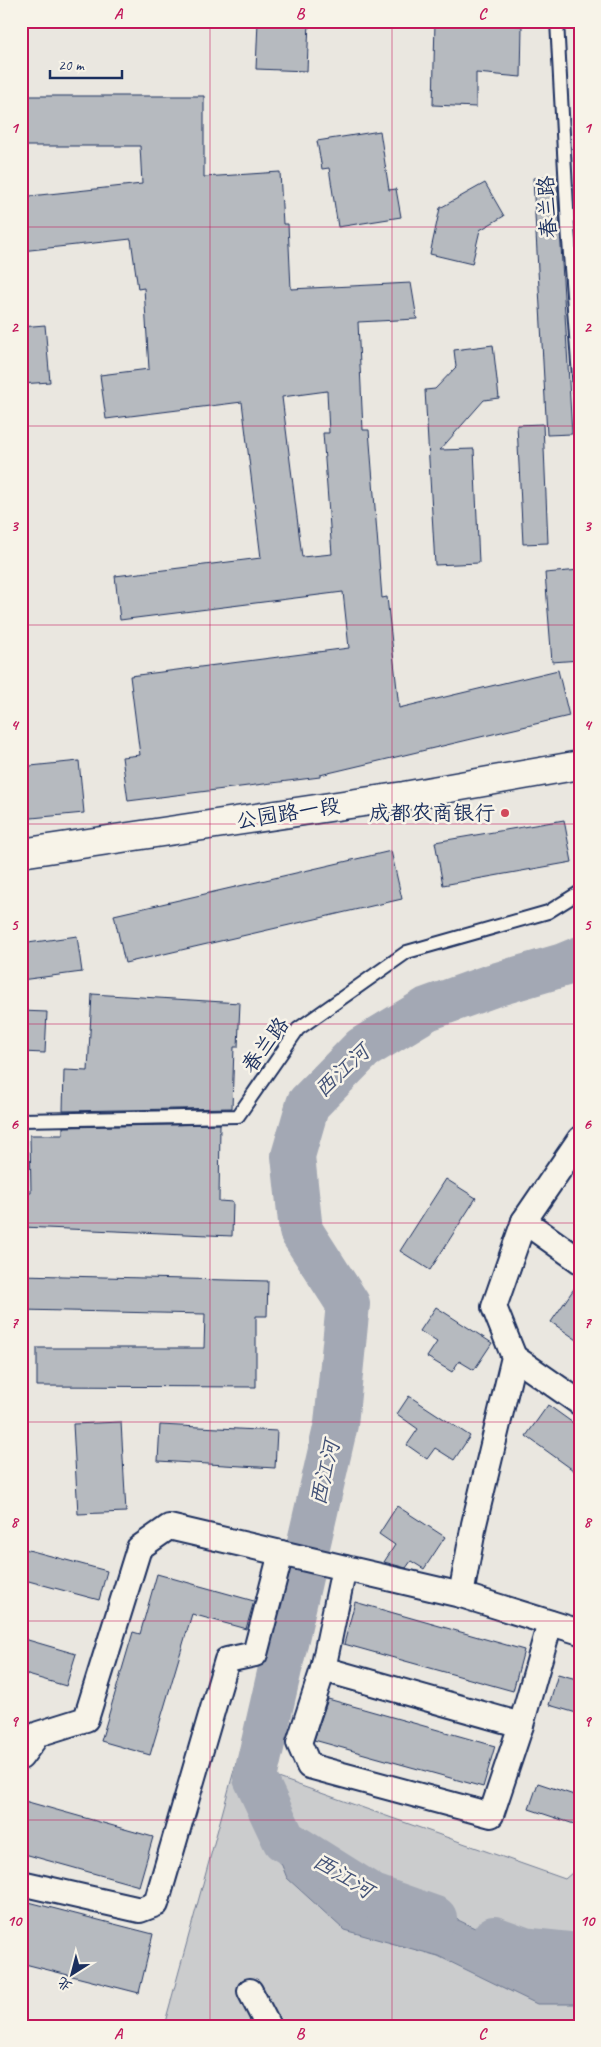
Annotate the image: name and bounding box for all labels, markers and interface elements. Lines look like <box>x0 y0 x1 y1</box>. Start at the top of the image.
text: A <box>114 4 124 24</box>
text: B <box>296 4 306 24</box>
text: C <box>478 4 488 24</box>
scale bar <box>50 48 122 80</box>
text: 20 m <box>58 56 85 75</box>
text: 1 <box>10 118 19 138</box>
text: 1 <box>583 118 592 138</box>
street label: 春兰路 <box>532 175 562 239</box>
text: 2 <box>10 317 19 337</box>
text: 2 <box>583 317 592 337</box>
text: 3 <box>10 516 19 536</box>
text: 3 <box>583 516 592 536</box>
text: 4 <box>10 715 19 735</box>
text: 4 <box>583 715 592 735</box>
street label: 公园路一段 <box>234 792 342 834</box>
place label: 成都农商银行 <box>369 800 495 826</box>
marker: 成都农商银行 <box>499 807 511 819</box>
text: 5 <box>11 915 20 935</box>
text: 5 <box>584 915 593 935</box>
street label: 春兰路 <box>236 1012 294 1078</box>
water label: 西江河 <box>308 1036 378 1104</box>
text: 6 <box>10 1114 19 1134</box>
text: 6 <box>583 1114 592 1134</box>
text: 7 <box>10 1313 19 1333</box>
text: 7 <box>583 1313 592 1333</box>
water label: 西江河 <box>304 1435 347 1508</box>
text: 8 <box>10 1512 19 1532</box>
text: 8 <box>583 1512 592 1532</box>
text: 9 <box>10 1711 19 1731</box>
text: 9 <box>583 1711 592 1731</box>
water label: 西江河 <box>307 1847 381 1907</box>
text: 10 <box>7 1911 23 1931</box>
text: 10 <box>580 1911 596 1931</box>
north arrow <box>48 1950 98 2000</box>
text: 北 <box>54 1973 75 1995</box>
text: A <box>114 2024 124 2044</box>
text: B <box>296 2024 306 2044</box>
text: C <box>478 2024 488 2044</box>

